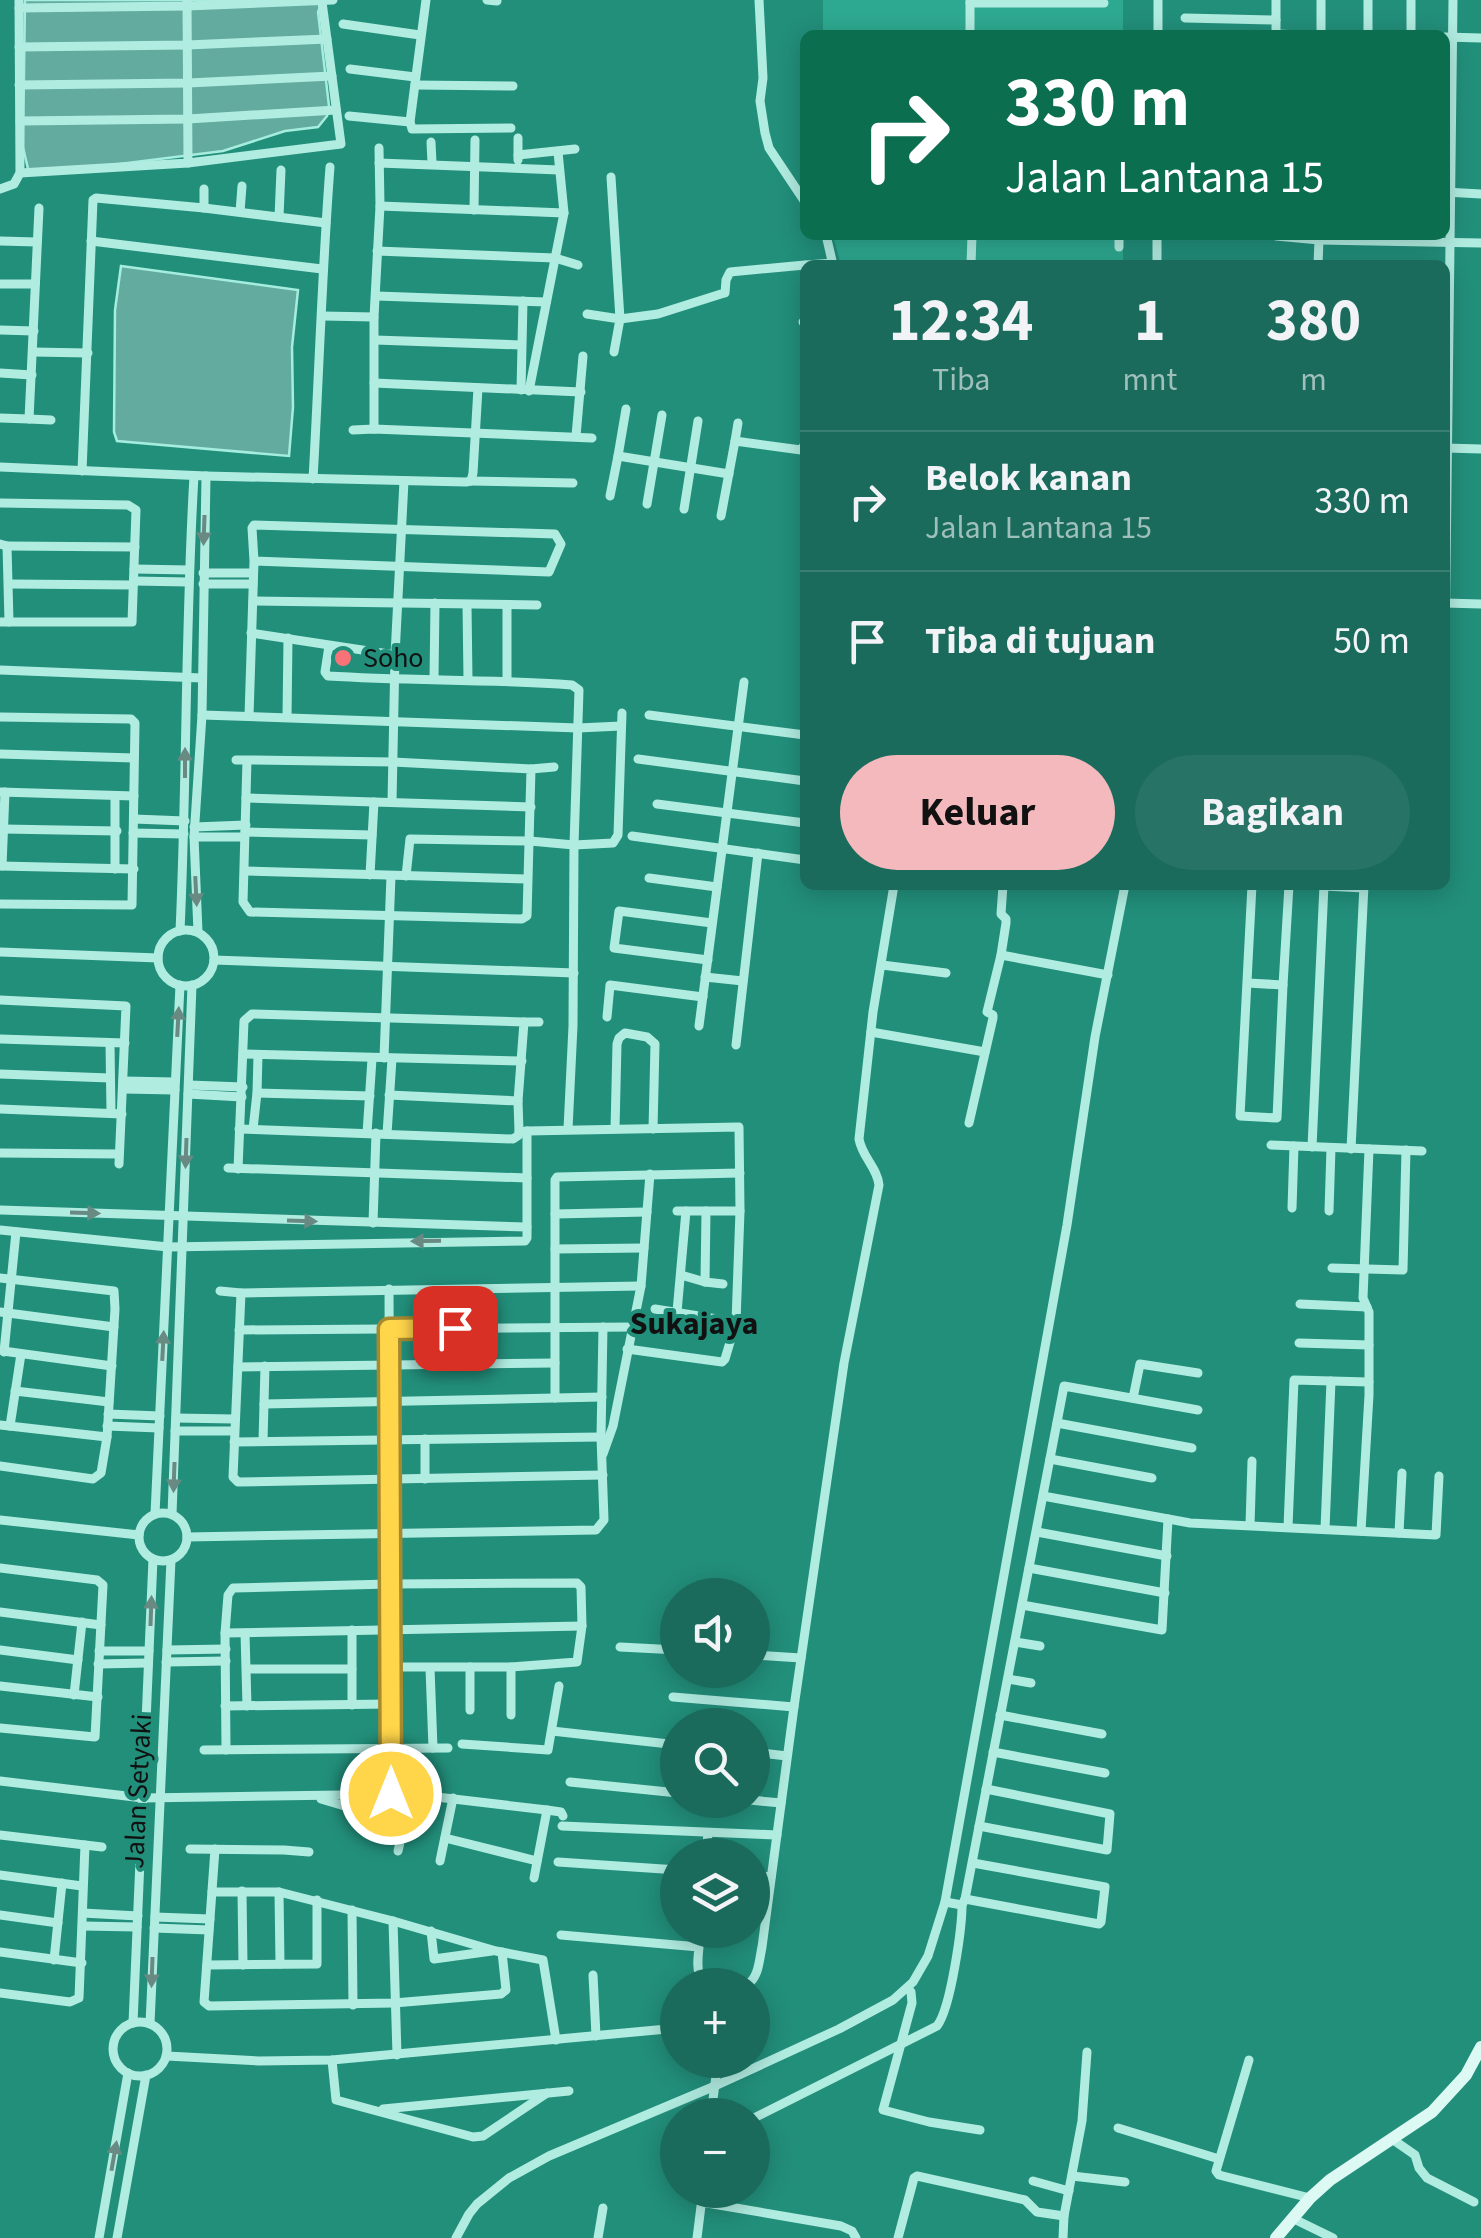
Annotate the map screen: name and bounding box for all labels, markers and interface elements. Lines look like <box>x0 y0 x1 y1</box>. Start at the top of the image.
text: 330 m <box>1005 53 1190 153</box>
icon: right <box>840 70 970 200</box>
text: Jalan Lantana 15 <box>1005 146 1324 210</box>
text: 12:34 <box>889 279 1034 364</box>
text: 1 <box>1134 279 1166 364</box>
text: 380 <box>1266 279 1361 364</box>
text: Tiba <box>932 357 990 403</box>
text: mnt <box>1122 357 1177 403</box>
text: m <box>1300 357 1327 403</box>
text: Belok kanan <box>925 451 1132 505</box>
icon: right <box>840 474 895 529</box>
text: 330 m <box>1314 474 1410 528</box>
text: Jalan Lantana 15 <box>925 505 1152 551</box>
one-way arrow <box>196 514 212 546</box>
icon: arrive <box>840 614 895 669</box>
text: Tiba di tujuan <box>925 614 1156 668</box>
text: 50 m <box>1333 614 1410 668</box>
place label: Soho <box>363 638 424 678</box>
marker: Soho <box>332 647 354 669</box>
one-way arrow <box>177 747 193 779</box>
button: Keluar <box>840 755 1115 870</box>
button: Bagikan <box>1135 755 1410 870</box>
one-way arrow <box>188 875 204 907</box>
one-way arrow <box>170 1005 186 1037</box>
one-way arrow <box>178 1137 194 1169</box>
one-way arrow <box>69 1205 101 1221</box>
one-way arrow <box>286 1213 318 1229</box>
one-way arrow <box>409 1233 441 1249</box>
pin <box>413 1286 498 1371</box>
icon: arrive <box>428 1301 483 1356</box>
district label: Sukajaya <box>630 1301 758 1347</box>
one-way arrow <box>155 1330 171 1362</box>
one-way arrow <box>165 1462 181 1494</box>
map controls <box>660 1578 770 2208</box>
button: sound <box>660 1578 770 1688</box>
one-way arrow <box>143 1594 159 1626</box>
button: search <box>660 1708 770 1818</box>
street label: Jalan Setyaki <box>114 1713 162 1869</box>
position arrow <box>339 1742 443 1846</box>
button: layers <box>660 1838 770 1948</box>
one-way arrow <box>144 1956 160 1988</box>
button: + <box>660 1968 770 2078</box>
button: − <box>660 2098 770 2208</box>
one-way arrow <box>107 2139 122 2171</box>

